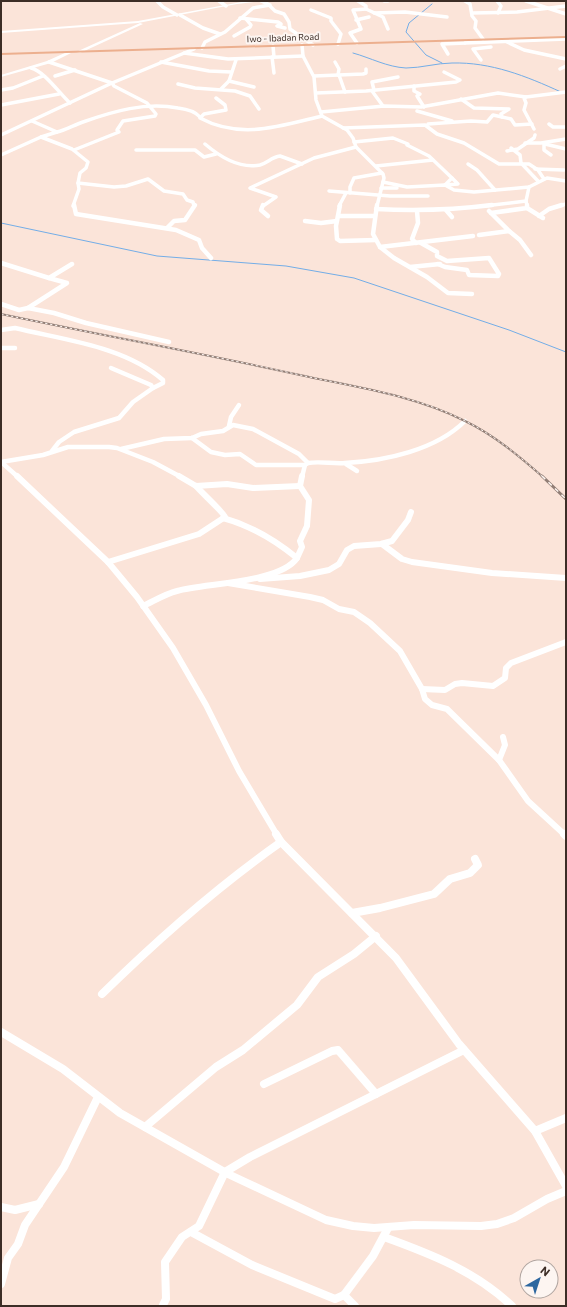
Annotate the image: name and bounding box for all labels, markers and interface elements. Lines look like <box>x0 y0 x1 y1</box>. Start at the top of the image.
street label: Iwo - Ibadan Road <box>247 31 319 44</box>
north arrow <box>519 1259 559 1299</box>
text: N <box>538 1263 553 1278</box>

